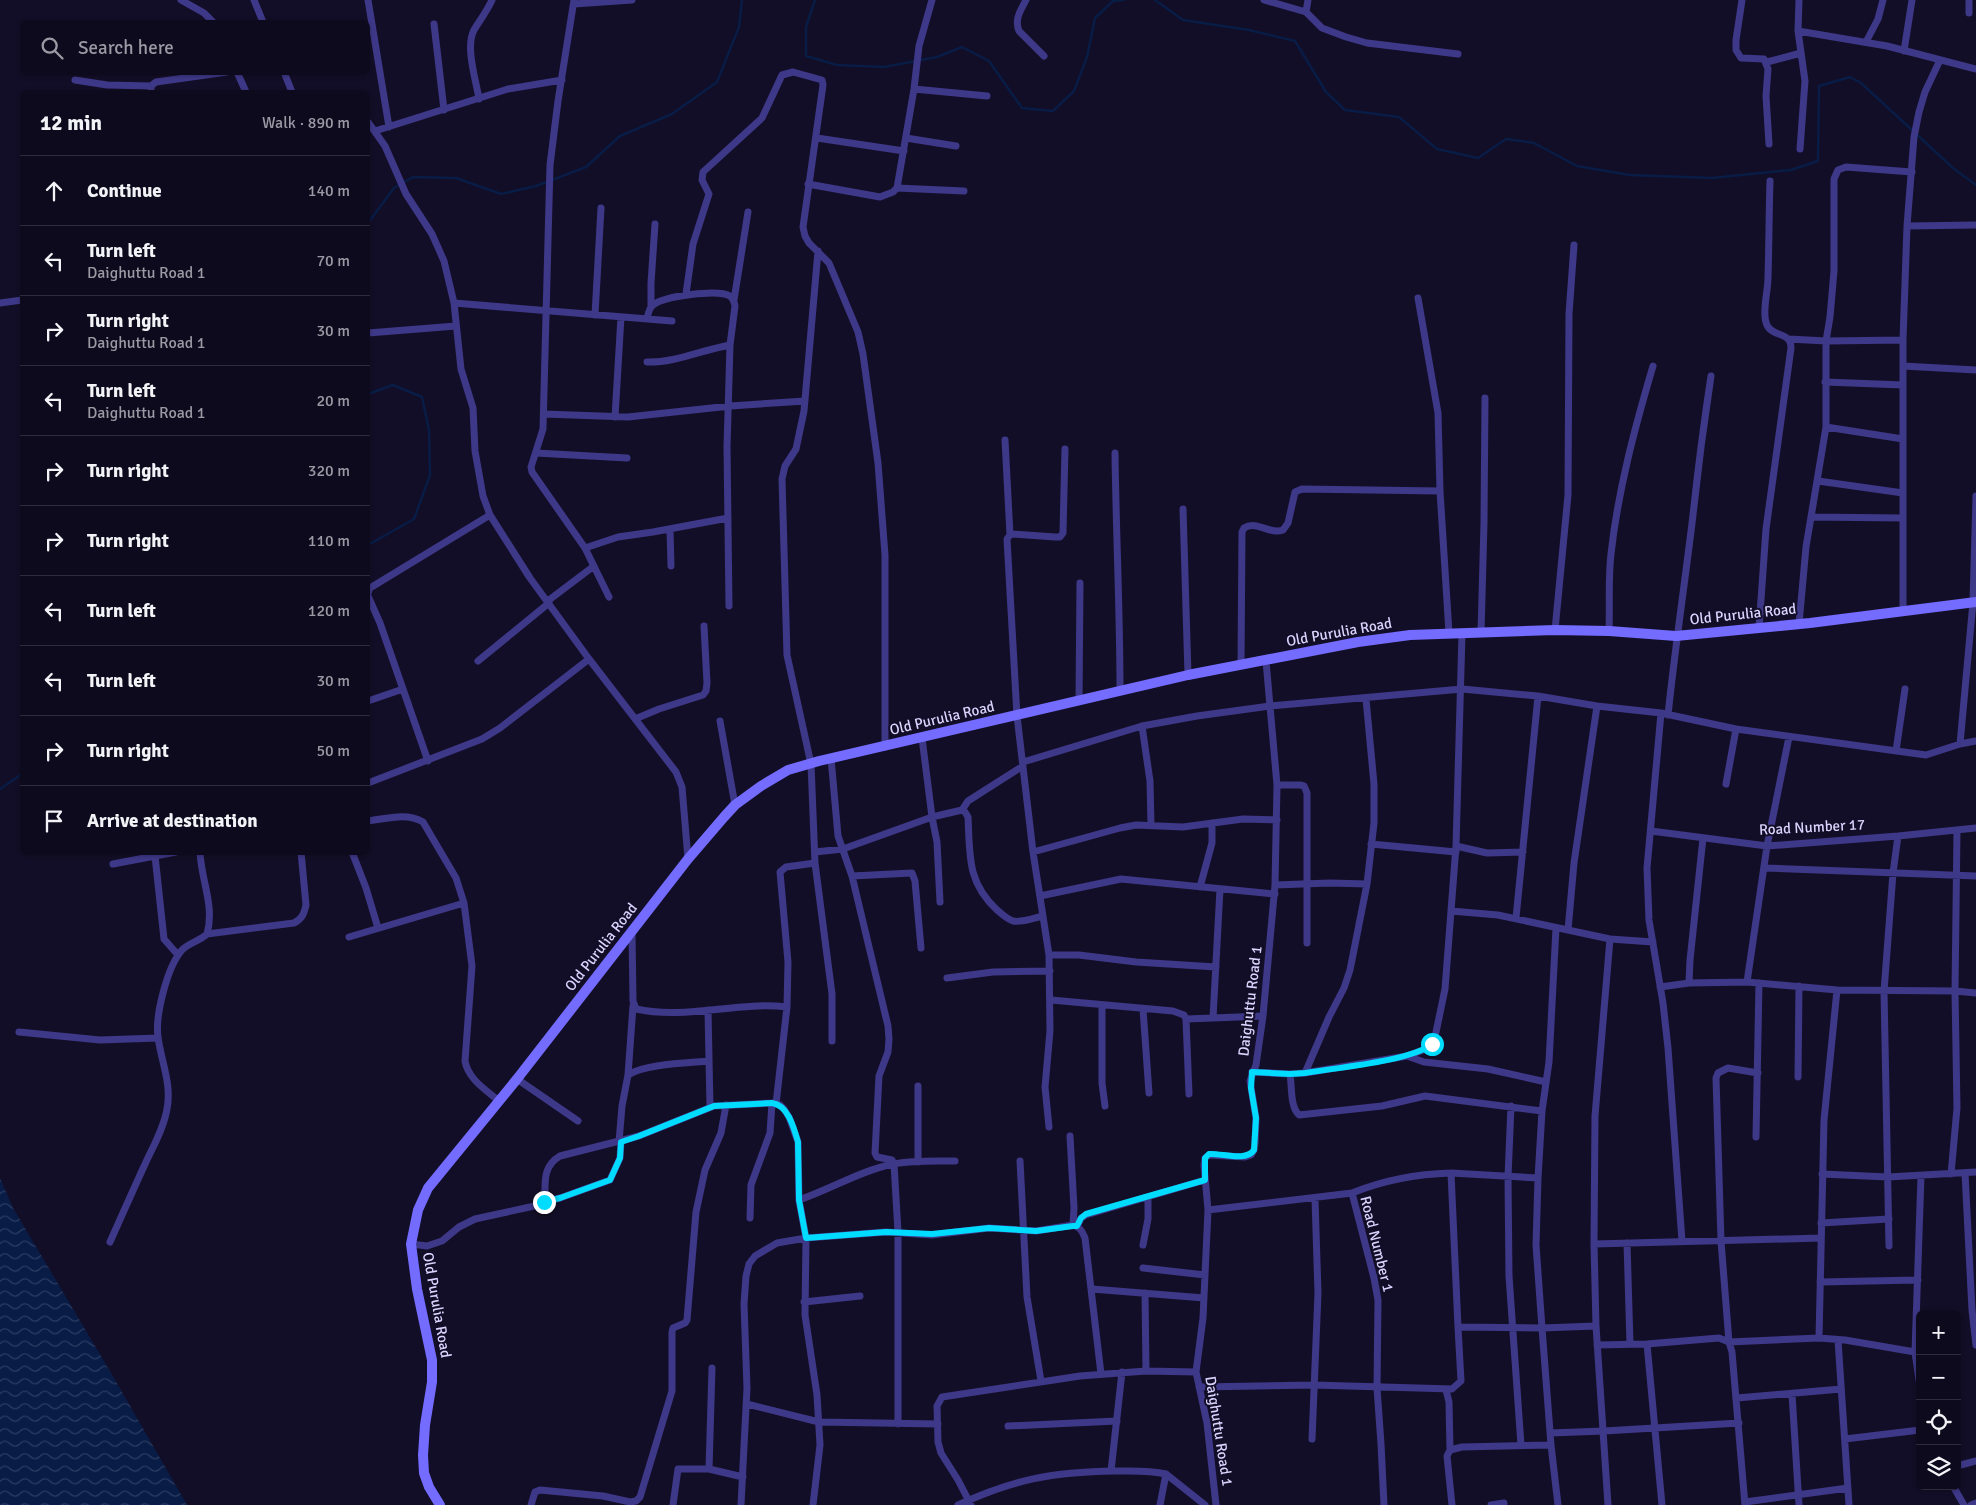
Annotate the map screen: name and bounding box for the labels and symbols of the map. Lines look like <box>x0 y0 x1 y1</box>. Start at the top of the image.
street label: Old Purulia Road <box>1689 599 1797 629</box>
street label: Old Purulia Road <box>1285 614 1393 650</box>
street label: Old Purulia Road <box>888 697 996 739</box>
street label: Road Number 17 <box>1759 815 1865 839</box>
street label: Old Purulia Road <box>561 899 641 995</box>
street label: Daighuttu Road 1 <box>1234 945 1266 1057</box>
route start <box>1421 1033 1444 1056</box>
route end <box>533 1191 556 1214</box>
street label: Road Number 1 <box>1356 1194 1398 1294</box>
street label: Old Purulia Road <box>419 1251 455 1359</box>
street label: Daighuttu Road 1 <box>1201 1375 1237 1487</box>

